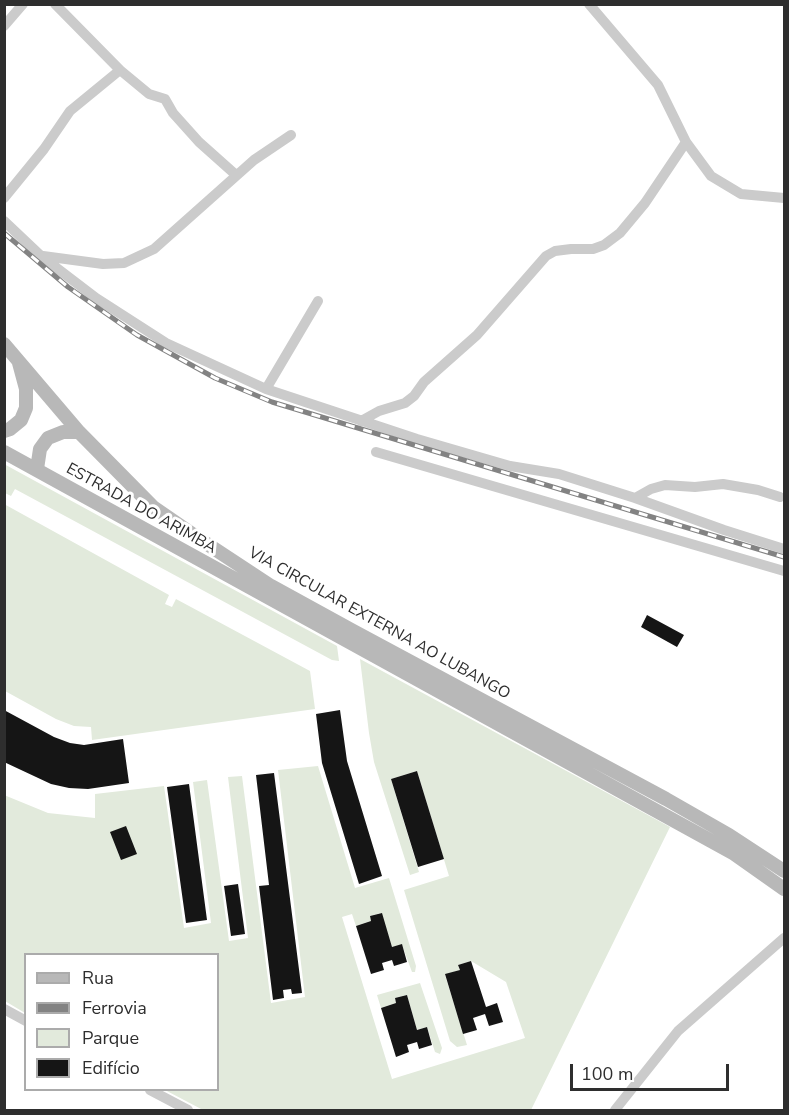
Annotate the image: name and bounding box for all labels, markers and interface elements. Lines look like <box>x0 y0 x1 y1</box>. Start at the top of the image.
street label: ESTRADA DO ARIMBA <box>63 460 219 558</box>
street label: VIA CIRCULAR EXTERNA AO LUBANGO <box>245 544 513 704</box>
legend <box>24 953 219 1091</box>
text: Rua <box>82 966 114 990</box>
text: Ferrovia <box>82 996 147 1020</box>
text: Parque <box>82 1026 139 1050</box>
scale bar <box>573 1052 732 1090</box>
text: Edifício <box>82 1056 140 1080</box>
text: 100 m <box>581 1062 633 1086</box>

